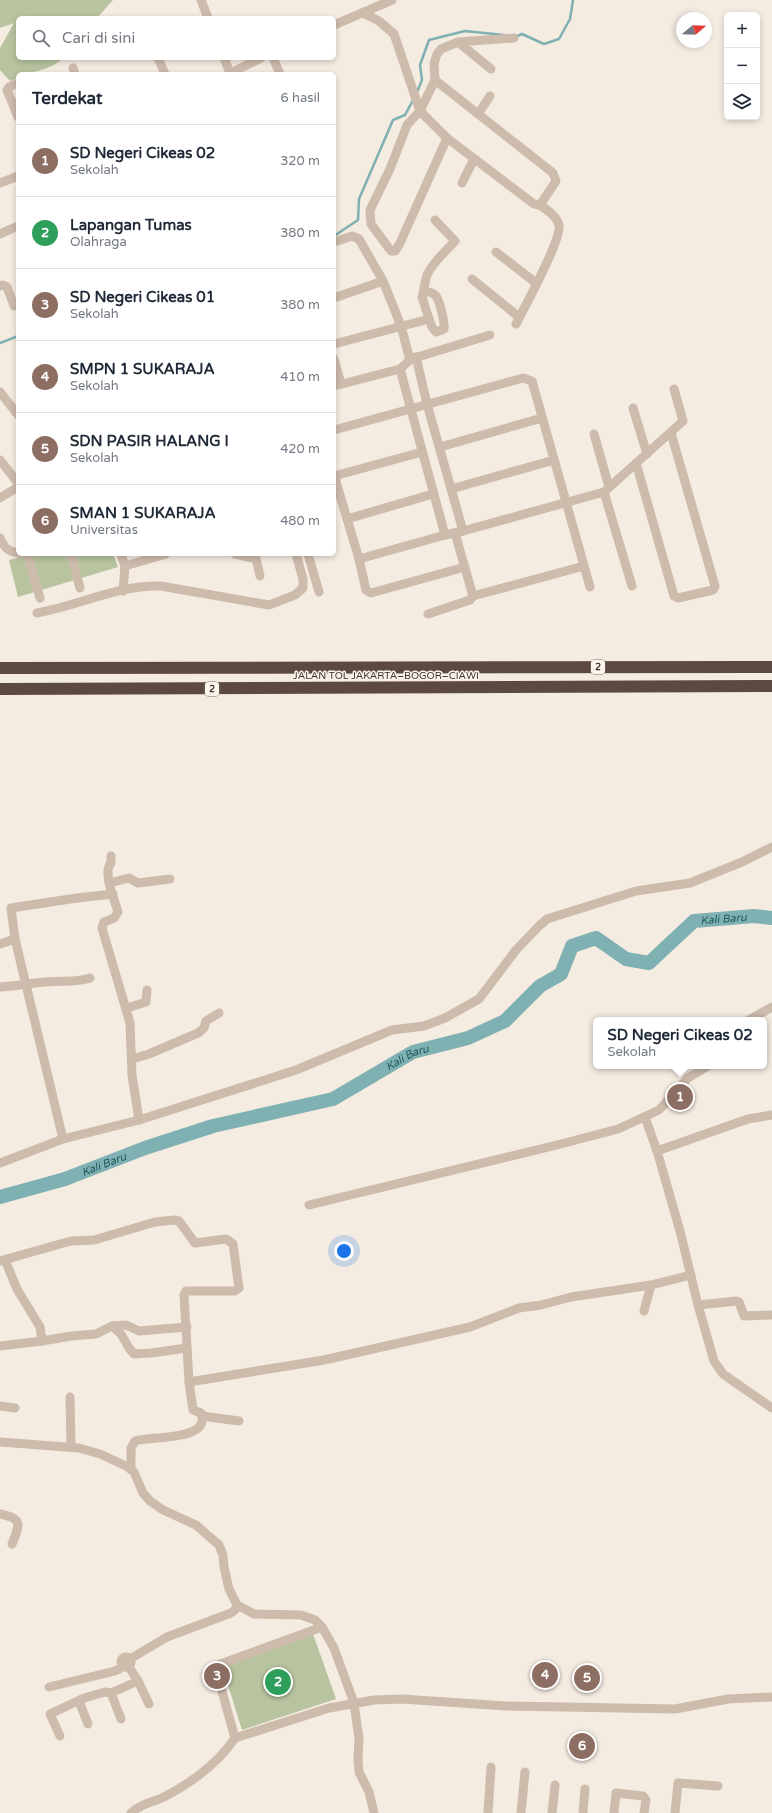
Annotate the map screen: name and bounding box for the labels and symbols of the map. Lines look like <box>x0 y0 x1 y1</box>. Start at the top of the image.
north arrow <box>676 12 712 48</box>
road number: 2 <box>591 660 605 674</box>
street label: JALAN TOL JAKARTA–BOGOR–CIAWI <box>293 670 479 682</box>
road number: 2 <box>205 682 219 696</box>
water label: Kali Baru <box>700 910 748 927</box>
water label: Kali Baru <box>383 1041 431 1073</box>
pin: 1 <box>667 1082 693 1112</box>
water label: Kali Baru <box>80 1149 129 1178</box>
your location <box>334 1241 354 1261</box>
pin: 4 <box>532 1660 558 1690</box>
pin: 3 <box>204 1661 230 1691</box>
pin: 5 <box>574 1663 600 1693</box>
pin: 2 <box>265 1667 291 1697</box>
pin: 6 <box>569 1731 595 1761</box>

